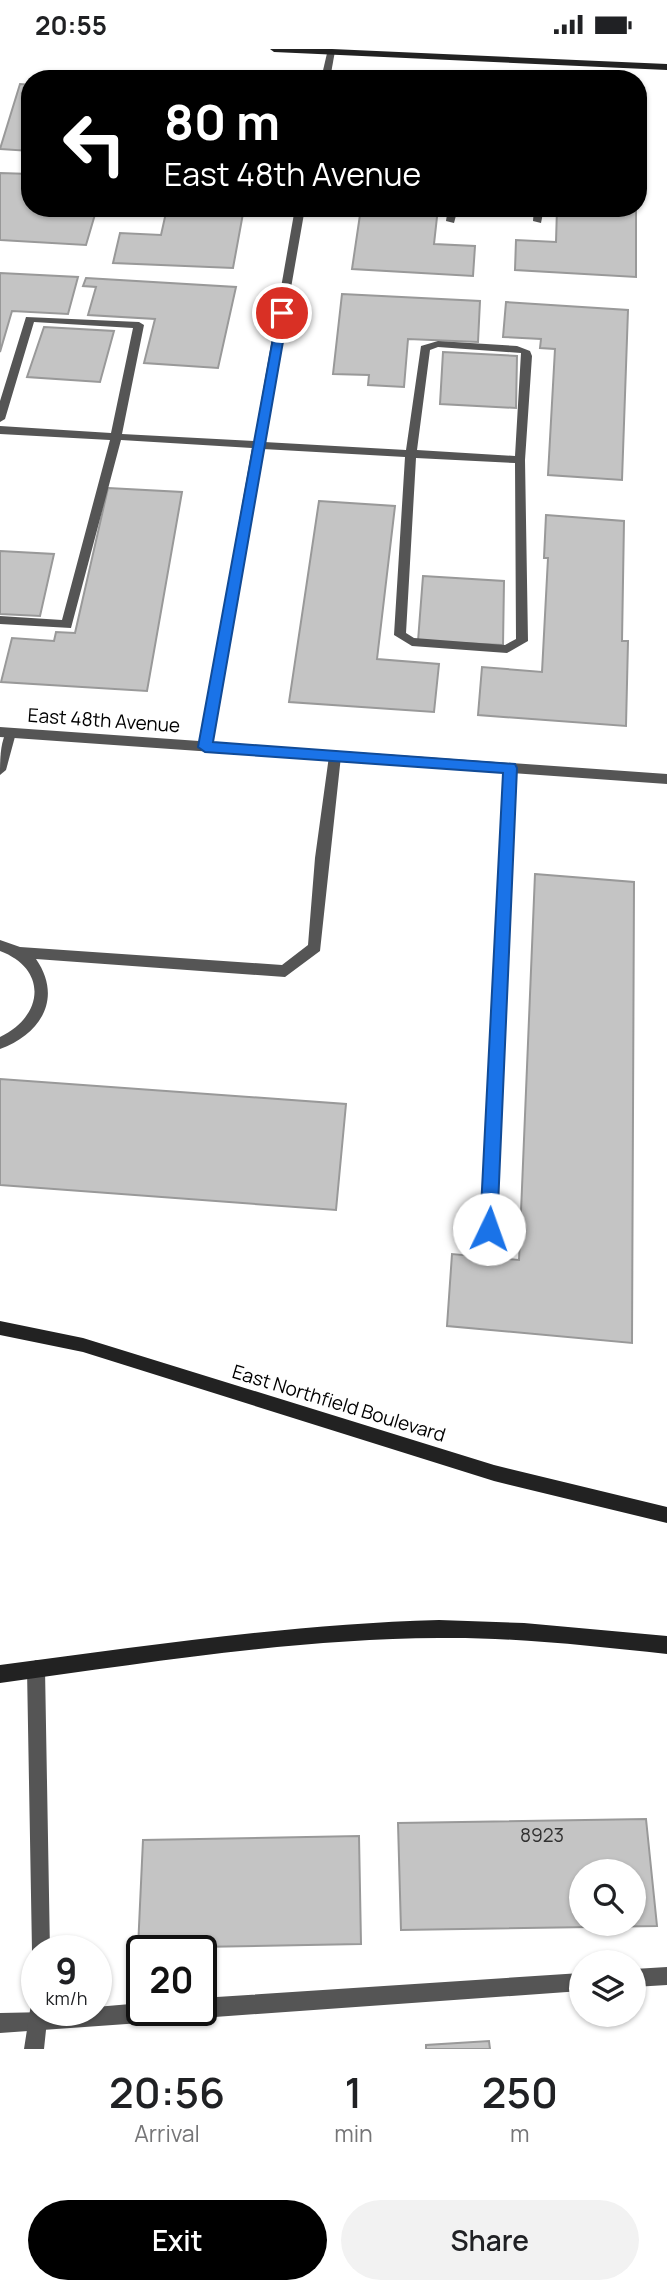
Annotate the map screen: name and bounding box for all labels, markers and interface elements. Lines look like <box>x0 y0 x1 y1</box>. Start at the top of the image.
text: 20:55 <box>35 7 107 43</box>
text: 80 m <box>164 88 280 155</box>
icon: left <box>49 98 140 189</box>
text: East 48th Avenue <box>164 152 421 196</box>
pin <box>252 283 312 343</box>
icon: arrive <box>263 294 301 332</box>
street label: East 48th Avenue <box>27 702 181 738</box>
position arrow <box>452 1192 526 1266</box>
street label: East Northfield Boulevard <box>229 1358 449 1448</box>
house number: 8923 <box>520 1822 564 1848</box>
map controls <box>569 1859 646 2027</box>
button: search <box>569 1859 646 1936</box>
speed limit sign: 20 <box>126 1935 217 2026</box>
text: 9 <box>56 1947 77 1995</box>
button: layers <box>569 1950 646 2027</box>
text: km/h <box>46 1986 87 2010</box>
text: 20:56 <box>109 2063 225 2121</box>
text: 1 <box>345 2063 362 2121</box>
text: 250 <box>482 2063 558 2121</box>
text: Arrival <box>134 2117 200 2149</box>
text: min <box>334 2117 373 2149</box>
text: m <box>510 2117 530 2149</box>
button: Exit <box>28 2200 327 2280</box>
button: Share <box>341 2200 639 2280</box>

